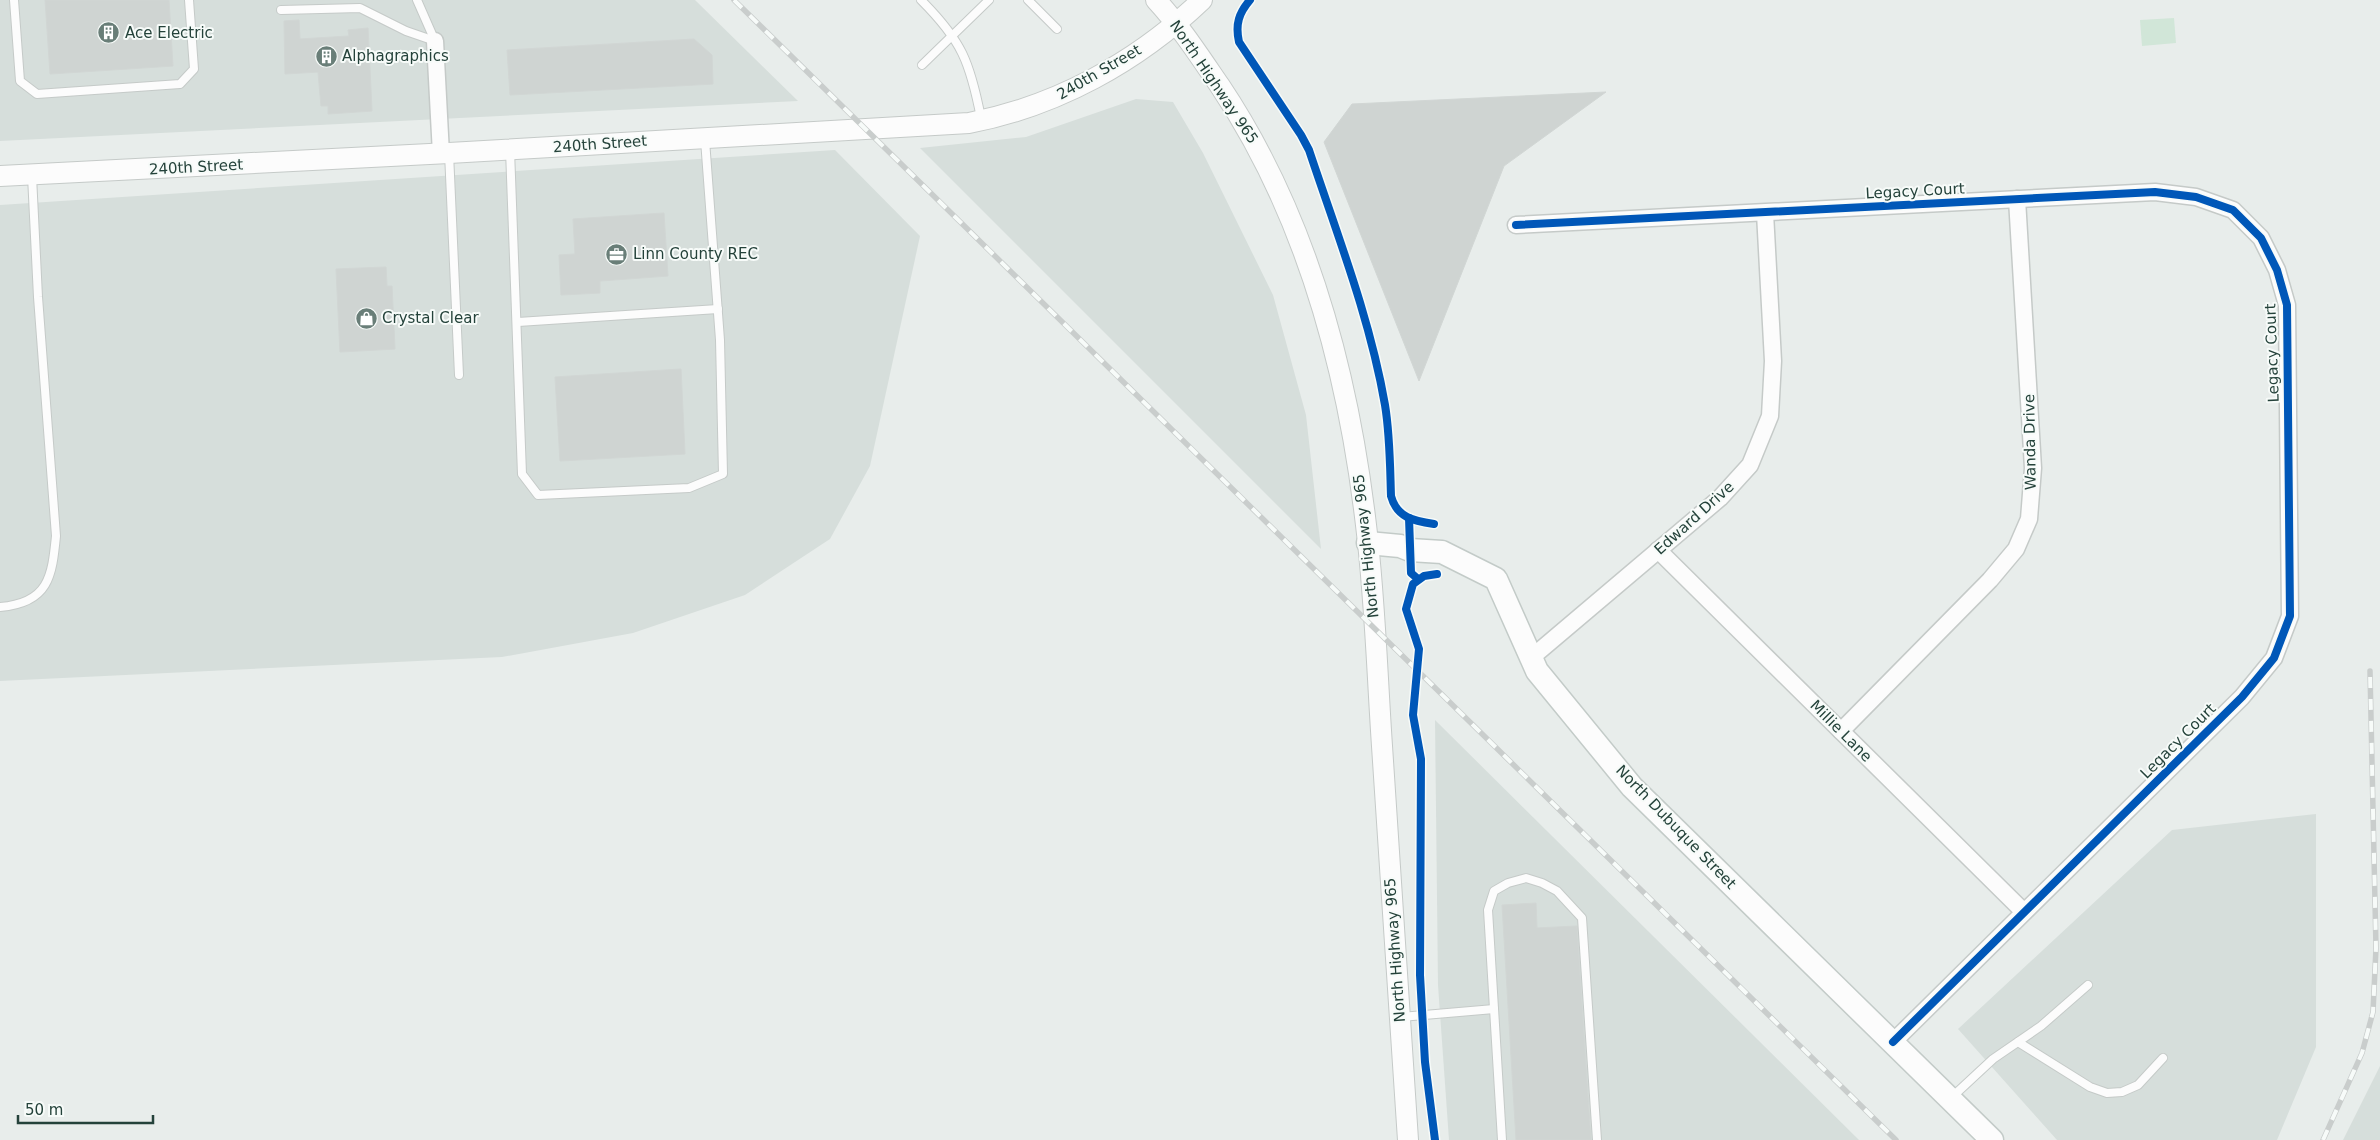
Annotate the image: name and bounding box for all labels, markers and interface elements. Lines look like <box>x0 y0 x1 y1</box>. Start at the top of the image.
street label: North Highway 965 <box>1166 17 1262 147</box>
building icon: Ace Electric <box>97 21 121 45</box>
place label: Ace Electric <box>125 24 213 42</box>
street label: 240th Street <box>1054 41 1144 103</box>
building icon: Alphagraphics <box>314 44 338 68</box>
place label: Alphagraphics <box>342 47 449 65</box>
street label: 240th Street <box>552 132 648 156</box>
street label: 240th Street <box>148 156 244 178</box>
street label: Legacy Court <box>1865 179 1965 203</box>
office icon: Linn County REC <box>605 242 629 266</box>
place label: Linn County REC <box>633 245 758 263</box>
street label: Legacy Court <box>2261 303 2283 403</box>
shop icon: Crystal Clear <box>354 306 378 330</box>
place label: Crystal Clear <box>382 309 479 327</box>
street label: Wanda Drive <box>2020 394 2040 490</box>
street label: North Highway 965 <box>1349 473 1383 619</box>
street label: Edward Drive <box>1651 478 1737 558</box>
street label: Millie Lane <box>1806 696 1876 766</box>
street label: Legacy Court <box>2137 700 2219 782</box>
street label: North Dubuque Street <box>1612 761 1740 893</box>
street label: North Highway 965 <box>1381 877 1409 1023</box>
scale bar <box>18 1092 152 1124</box>
text: 50 m <box>25 1101 63 1119</box>

